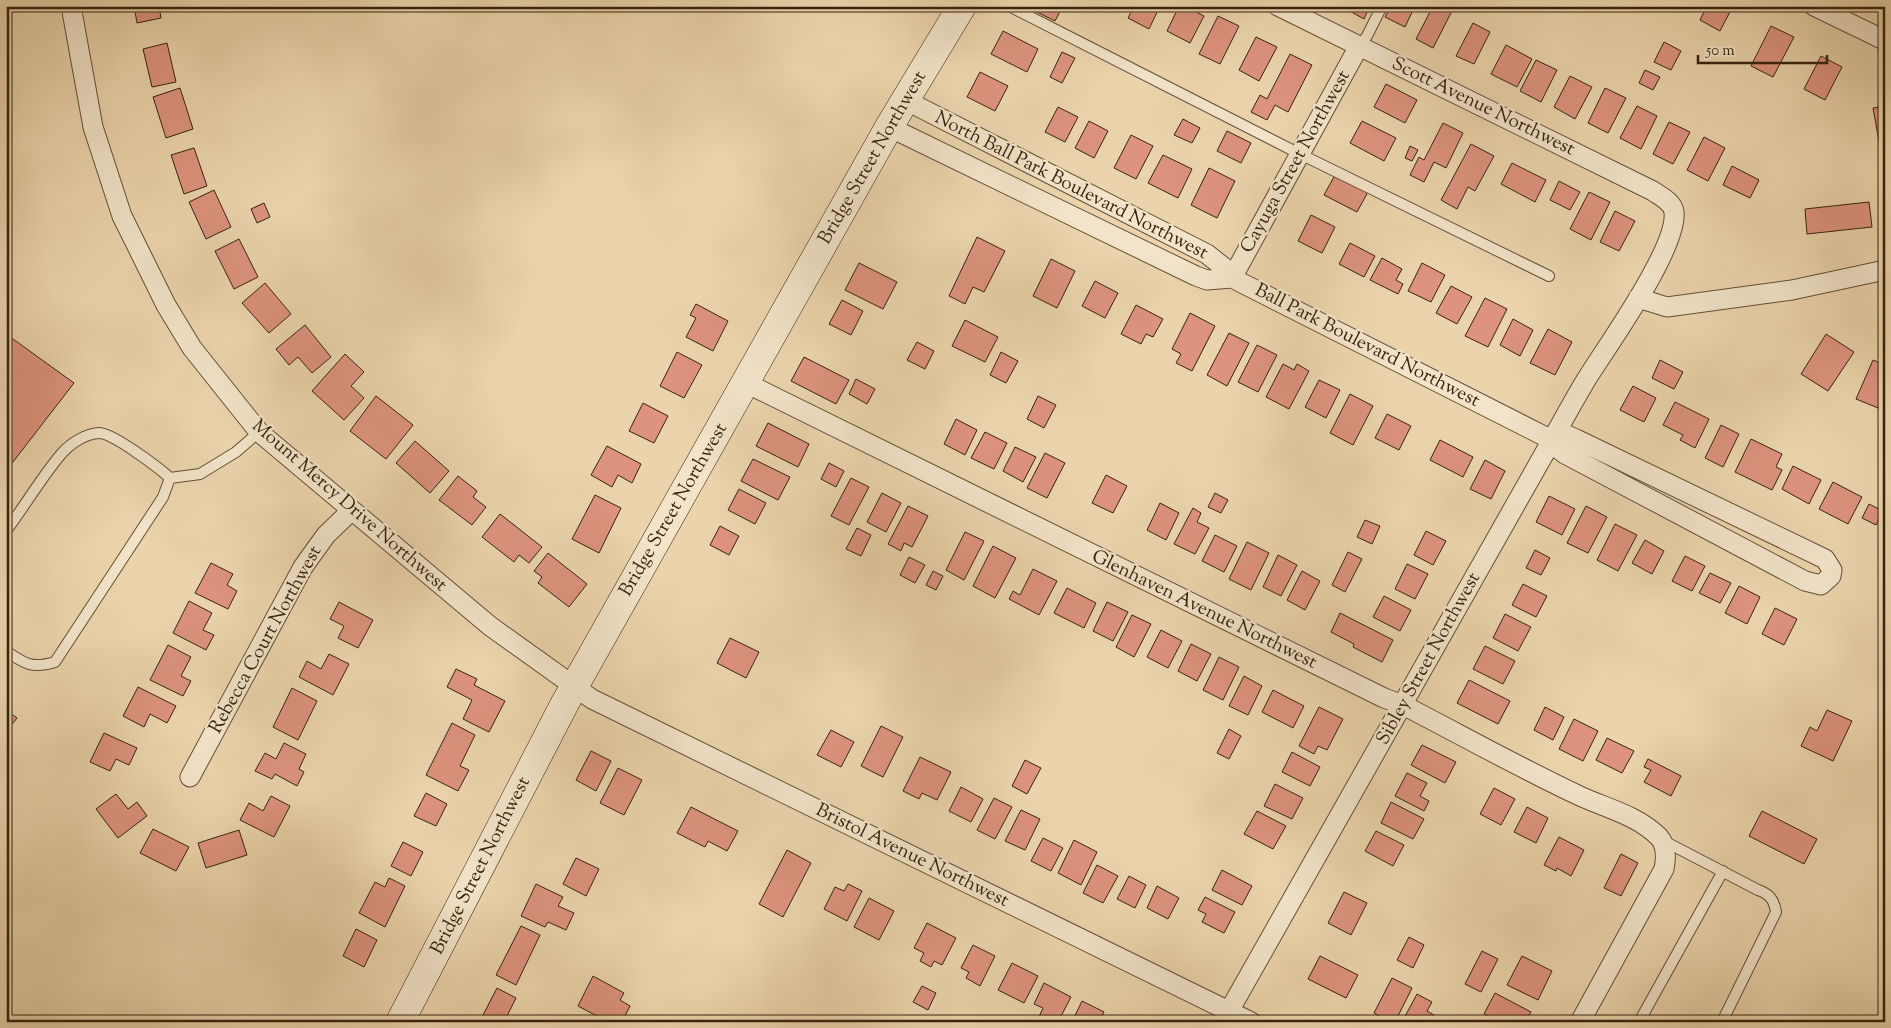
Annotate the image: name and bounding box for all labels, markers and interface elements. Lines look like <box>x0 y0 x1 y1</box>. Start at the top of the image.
scale bar <box>1698 32 1827 64</box>
text: 50 m <box>1705 41 1735 62</box>
street label: Scott Avenue Northwest <box>1387 51 1580 163</box>
street label: Cayuga Street Northwest <box>1234 65 1358 258</box>
street label: Bridge Street Northwest <box>812 66 934 250</box>
street label: North Ball Park Boulevard Northwest <box>930 105 1213 267</box>
street label: Ball Park Boulevard Northwest <box>1250 277 1485 415</box>
street label: Mount Mercy Drive Northwest <box>245 414 453 599</box>
street label: Bridge Street Northwest <box>613 418 735 602</box>
street label: Rebecca Court Northwest <box>203 541 329 739</box>
street label: Glenhaven Avenue Northwest <box>1087 544 1322 677</box>
street label: Sibley Street Northwest <box>1370 567 1488 750</box>
street label: Bridge Street Northwest <box>424 772 538 960</box>
street label: Bristol Avenue Northwest <box>811 797 1014 915</box>

